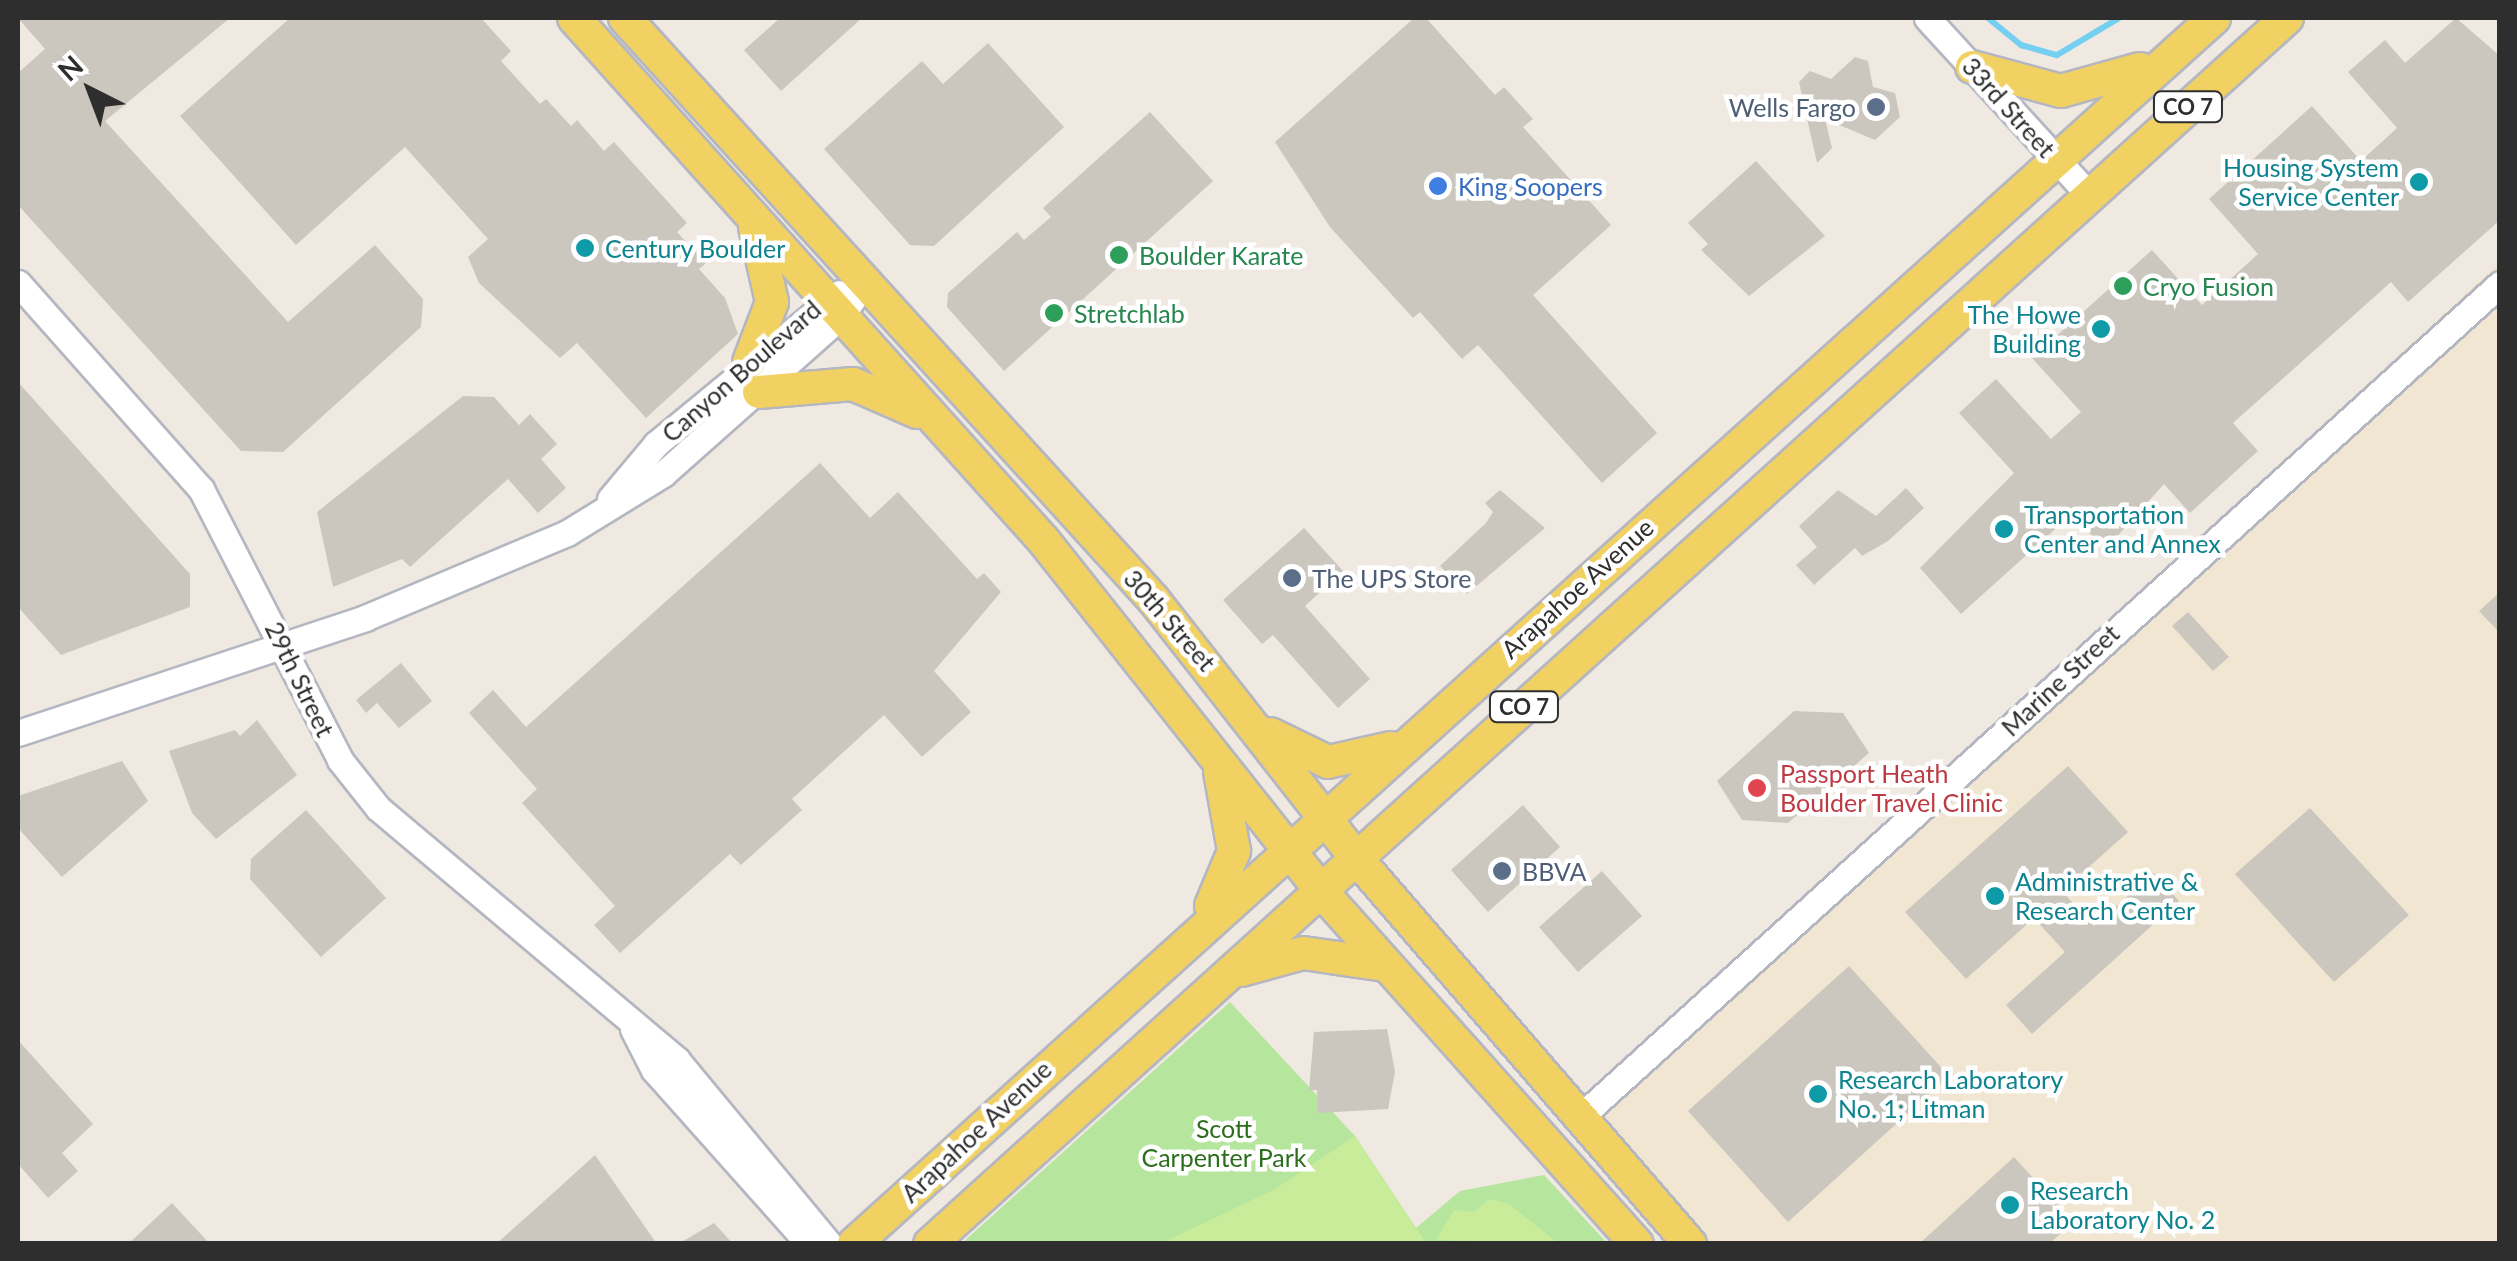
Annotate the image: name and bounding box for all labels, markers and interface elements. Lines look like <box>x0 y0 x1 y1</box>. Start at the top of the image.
north arrow <box>40 40 140 140</box>
text: N <box>51 48 89 88</box>
street label: 33rd Street <box>1956 51 2062 163</box>
road number: CO 7 <box>2150 90 2226 124</box>
place label: Wells Fargo <box>1729 92 1856 122</box>
marker: Wells Fargo <box>1865 96 1887 118</box>
place label: Housing System Service Center <box>2223 153 2399 212</box>
place label: King Soopers <box>1458 171 1603 201</box>
marker: Housing System Service Center <box>2408 171 2430 193</box>
marker: King Soopers <box>1427 175 1449 197</box>
place label: Century Boulder <box>605 233 786 263</box>
marker: Century Boulder <box>574 237 596 259</box>
place label: Boulder Karate <box>1139 240 1304 270</box>
marker: Boulder Karate <box>1108 244 1130 266</box>
place label: Cryo Fusion <box>2143 271 2274 301</box>
marker: Cryo Fusion <box>2112 275 2134 297</box>
street label: Canyon Boulevard <box>656 294 826 448</box>
place label: Stretchlab <box>1074 298 1185 328</box>
place label: The Howe Building <box>1968 300 2081 359</box>
marker: Stretchlab <box>1043 302 1065 324</box>
marker: The Howe Building <box>2090 318 2112 340</box>
place label: Transportation Center and Annex <box>2024 500 2222 559</box>
street label: Arapahoe Avenue <box>1494 512 1660 664</box>
marker: Transportation Center and Annex <box>1993 518 2015 540</box>
street label: 30th Street <box>1118 563 1222 677</box>
place label: The UPS Store <box>1312 563 1471 593</box>
marker: The UPS Store <box>1281 567 1303 589</box>
street label: 29th Street <box>259 617 341 741</box>
street label: Marine Street <box>1995 618 2125 742</box>
road number: CO 7 <box>1486 690 1562 724</box>
place label: Passport Heath Boulder Travel Clinic <box>1780 759 2004 818</box>
marker: Passport Heath Boulder Travel Clinic <box>1744 775 1770 801</box>
place label: BBVA <box>1522 856 1586 886</box>
marker: BBVA <box>1491 860 1513 882</box>
place label: Administrative & Research Center <box>2015 867 2198 926</box>
marker: Administrative & Research Center <box>1984 885 2006 907</box>
street label: Arapahoe Avenue <box>894 1053 1058 1209</box>
place label: Research Laboratory No. 1; Litman <box>1838 1065 2063 1124</box>
marker: Research Laboratory No. 1; Litman <box>1807 1083 1829 1105</box>
park label: Scott Carpenter Park <box>1141 1114 1307 1173</box>
place label: Research Laboratory No. 2 <box>2030 1176 2216 1235</box>
marker: Research Laboratory No. 2 <box>1999 1194 2021 1216</box>

